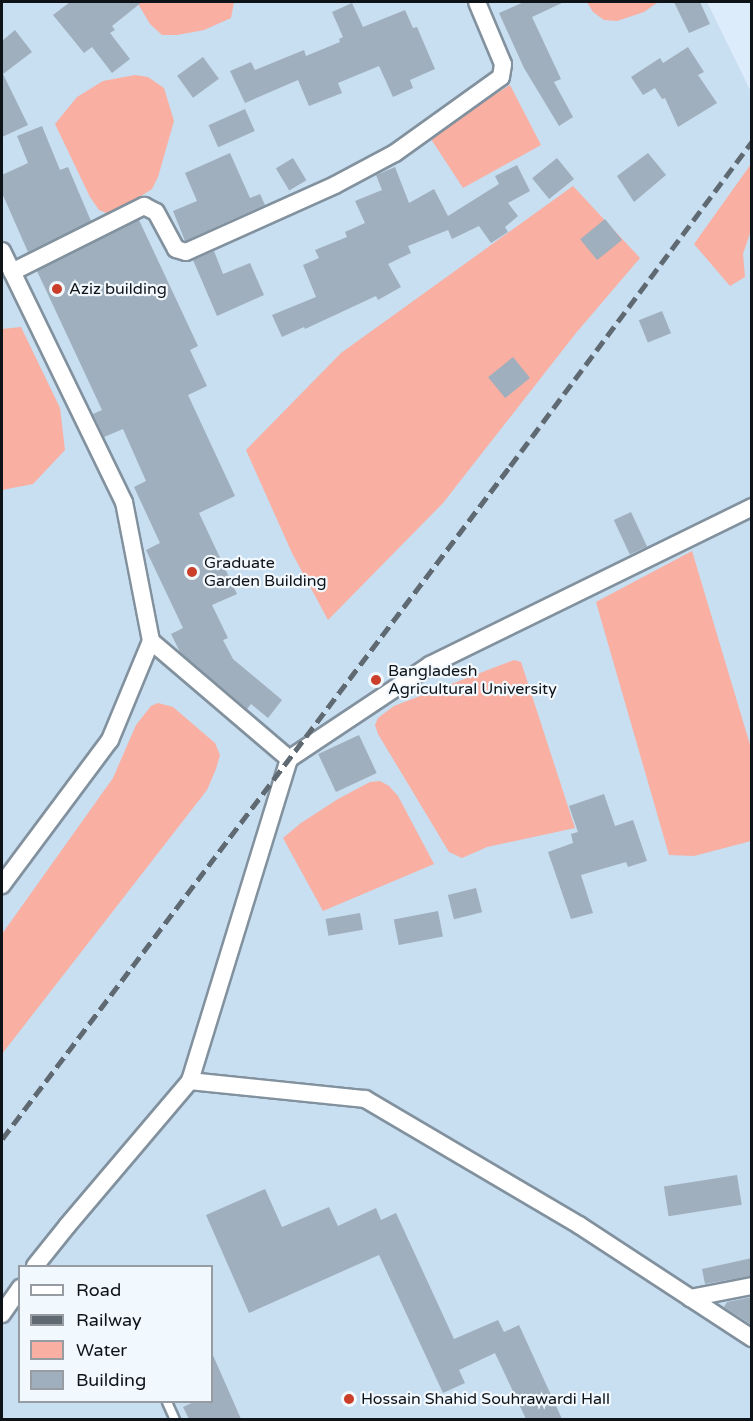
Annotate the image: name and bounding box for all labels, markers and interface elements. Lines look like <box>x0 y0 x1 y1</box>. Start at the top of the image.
place label: Aziz building <box>69 279 167 299</box>
marker: Aziz building <box>50 282 64 296</box>
place label: Graduate Garden Building <box>204 553 327 591</box>
marker: Graduate Garden Building <box>185 565 199 579</box>
place label: Bangladesh Agricultural University <box>388 661 557 699</box>
marker: Bangladesh Agricultural University <box>369 673 383 687</box>
legend <box>18 1265 213 1403</box>
text: Road <box>76 1279 121 1301</box>
text: Railway <box>76 1309 142 1331</box>
text: Water <box>76 1339 127 1361</box>
text: Building <box>76 1369 146 1391</box>
place label: Hossain Shahid Souhrawardi Hall <box>361 1389 610 1409</box>
marker: Hossain Shahid Souhrawardi Hall <box>342 1392 356 1406</box>

